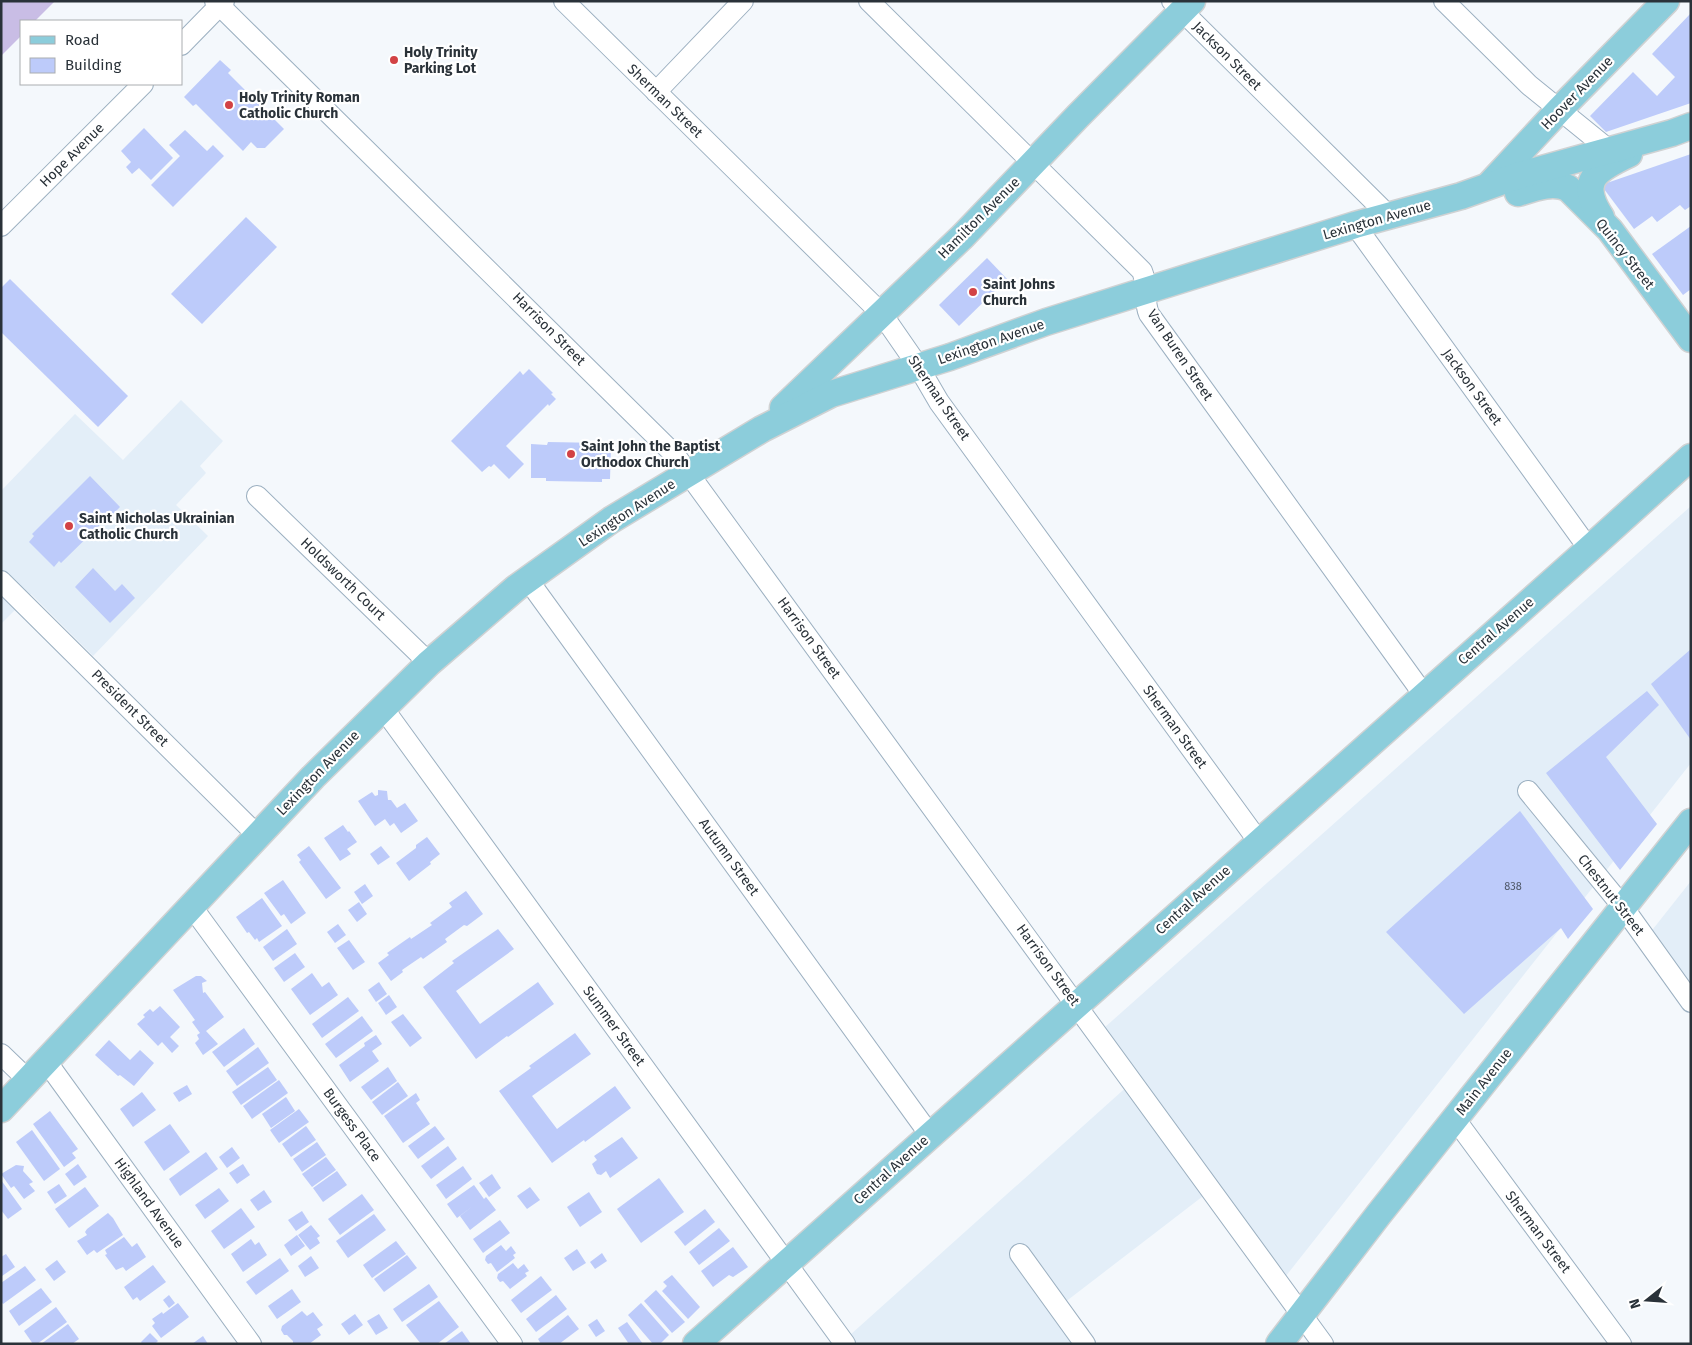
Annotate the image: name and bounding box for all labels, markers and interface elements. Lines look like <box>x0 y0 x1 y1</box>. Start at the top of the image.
street label: Jackson Street <box>1189 18 1266 95</box>
legend <box>20 20 182 85</box>
text: Road <box>65 31 100 49</box>
place label: Holy Trinity Parking Lot <box>404 44 478 77</box>
street label: Hoover Avenue <box>1538 53 1616 133</box>
marker: Holy Trinity Parking Lot <box>388 54 400 66</box>
text: Building <box>65 56 121 74</box>
street label: Sherman Street <box>624 61 707 142</box>
place label: Holy Trinity Roman Catholic Church <box>239 89 360 122</box>
marker: Holy Trinity Roman Catholic Church <box>223 99 235 111</box>
street label: Hope Avenue <box>36 119 108 191</box>
street label: Hamilton Avenue <box>935 174 1023 262</box>
street label: Lexington Avenue <box>1321 196 1433 244</box>
street label: Quincy Street <box>1592 215 1659 294</box>
place label: Saint Johns Church <box>983 276 1055 309</box>
marker: Saint Johns Church <box>967 286 979 298</box>
street label: Harrison Street <box>509 289 590 370</box>
street label: Van Buren Street <box>1143 306 1217 404</box>
street label: Lexington Avenue <box>935 316 1047 368</box>
street label: Jackson Street <box>1439 345 1506 429</box>
street label: Sherman Street <box>904 352 974 444</box>
place label: Saint John the Baptist Orthodox Church <box>581 438 721 471</box>
marker: Saint John the Baptist Orthodox Church <box>565 448 577 460</box>
street label: Lexington Avenue <box>576 475 678 551</box>
place label: Saint Nicholas Ukrainian Catholic Church <box>79 510 235 543</box>
marker: Saint Nicholas Ukrainian Catholic Church <box>63 520 75 532</box>
street label: Holdsworth Court <box>297 534 390 624</box>
street label: Central Avenue <box>1455 593 1537 669</box>
street label: Harrison Street <box>774 594 845 683</box>
street label: President Street <box>88 666 173 751</box>
street label: Sherman Street <box>1139 682 1211 773</box>
street label: Lexington Avenue <box>273 727 363 819</box>
street label: Autumn Street <box>695 815 763 900</box>
street label: Chestnut Street <box>1574 851 1649 940</box>
street label: Central Avenue <box>1152 862 1234 938</box>
house number: 838 <box>1504 880 1522 893</box>
street label: Harrison Street <box>1013 921 1084 1010</box>
street label: Summer Street <box>579 983 649 1070</box>
street label: Main Avenue <box>1452 1045 1516 1119</box>
street label: Burgess Place <box>320 1085 384 1165</box>
street label: Central Avenue <box>850 1132 932 1208</box>
street label: Highland Avenue <box>111 1155 187 1251</box>
street label: Sherman Street <box>1502 1188 1575 1277</box>
north arrow <box>1622 1275 1672 1325</box>
text: N <box>1626 1297 1645 1311</box>

